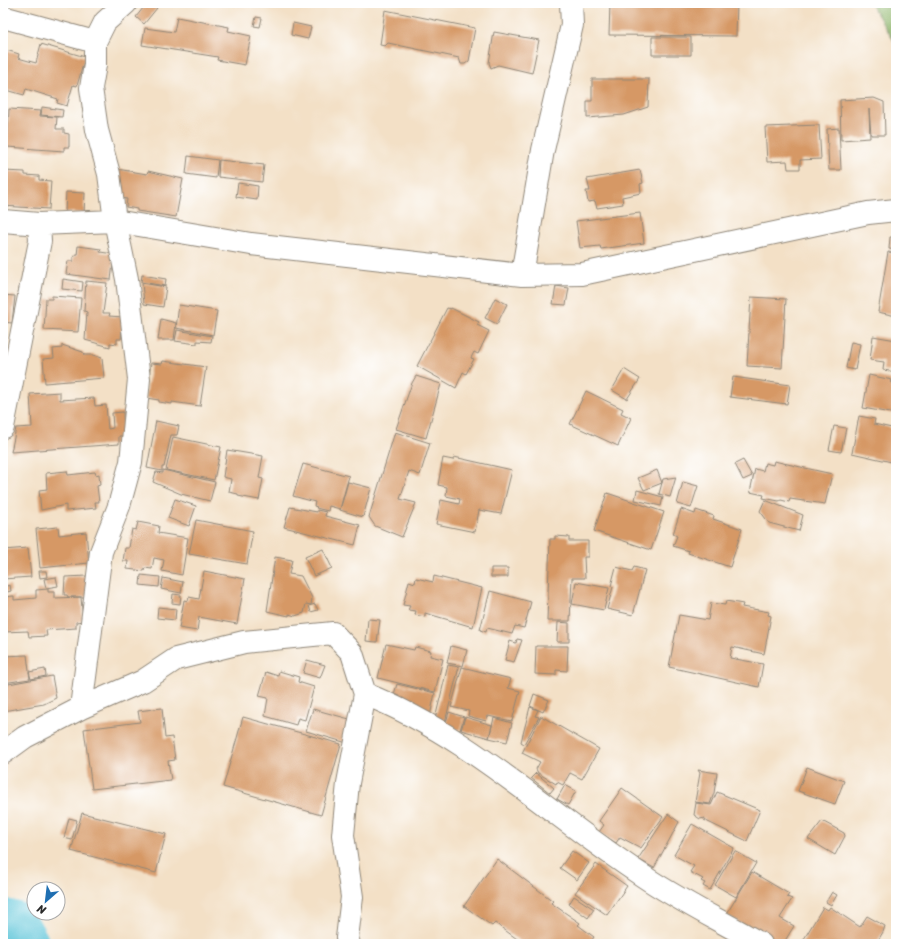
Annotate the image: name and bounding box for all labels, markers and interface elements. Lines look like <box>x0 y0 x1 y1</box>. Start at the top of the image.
north arrow <box>26 881 66 921</box>
text: N <box>33 899 50 920</box>

